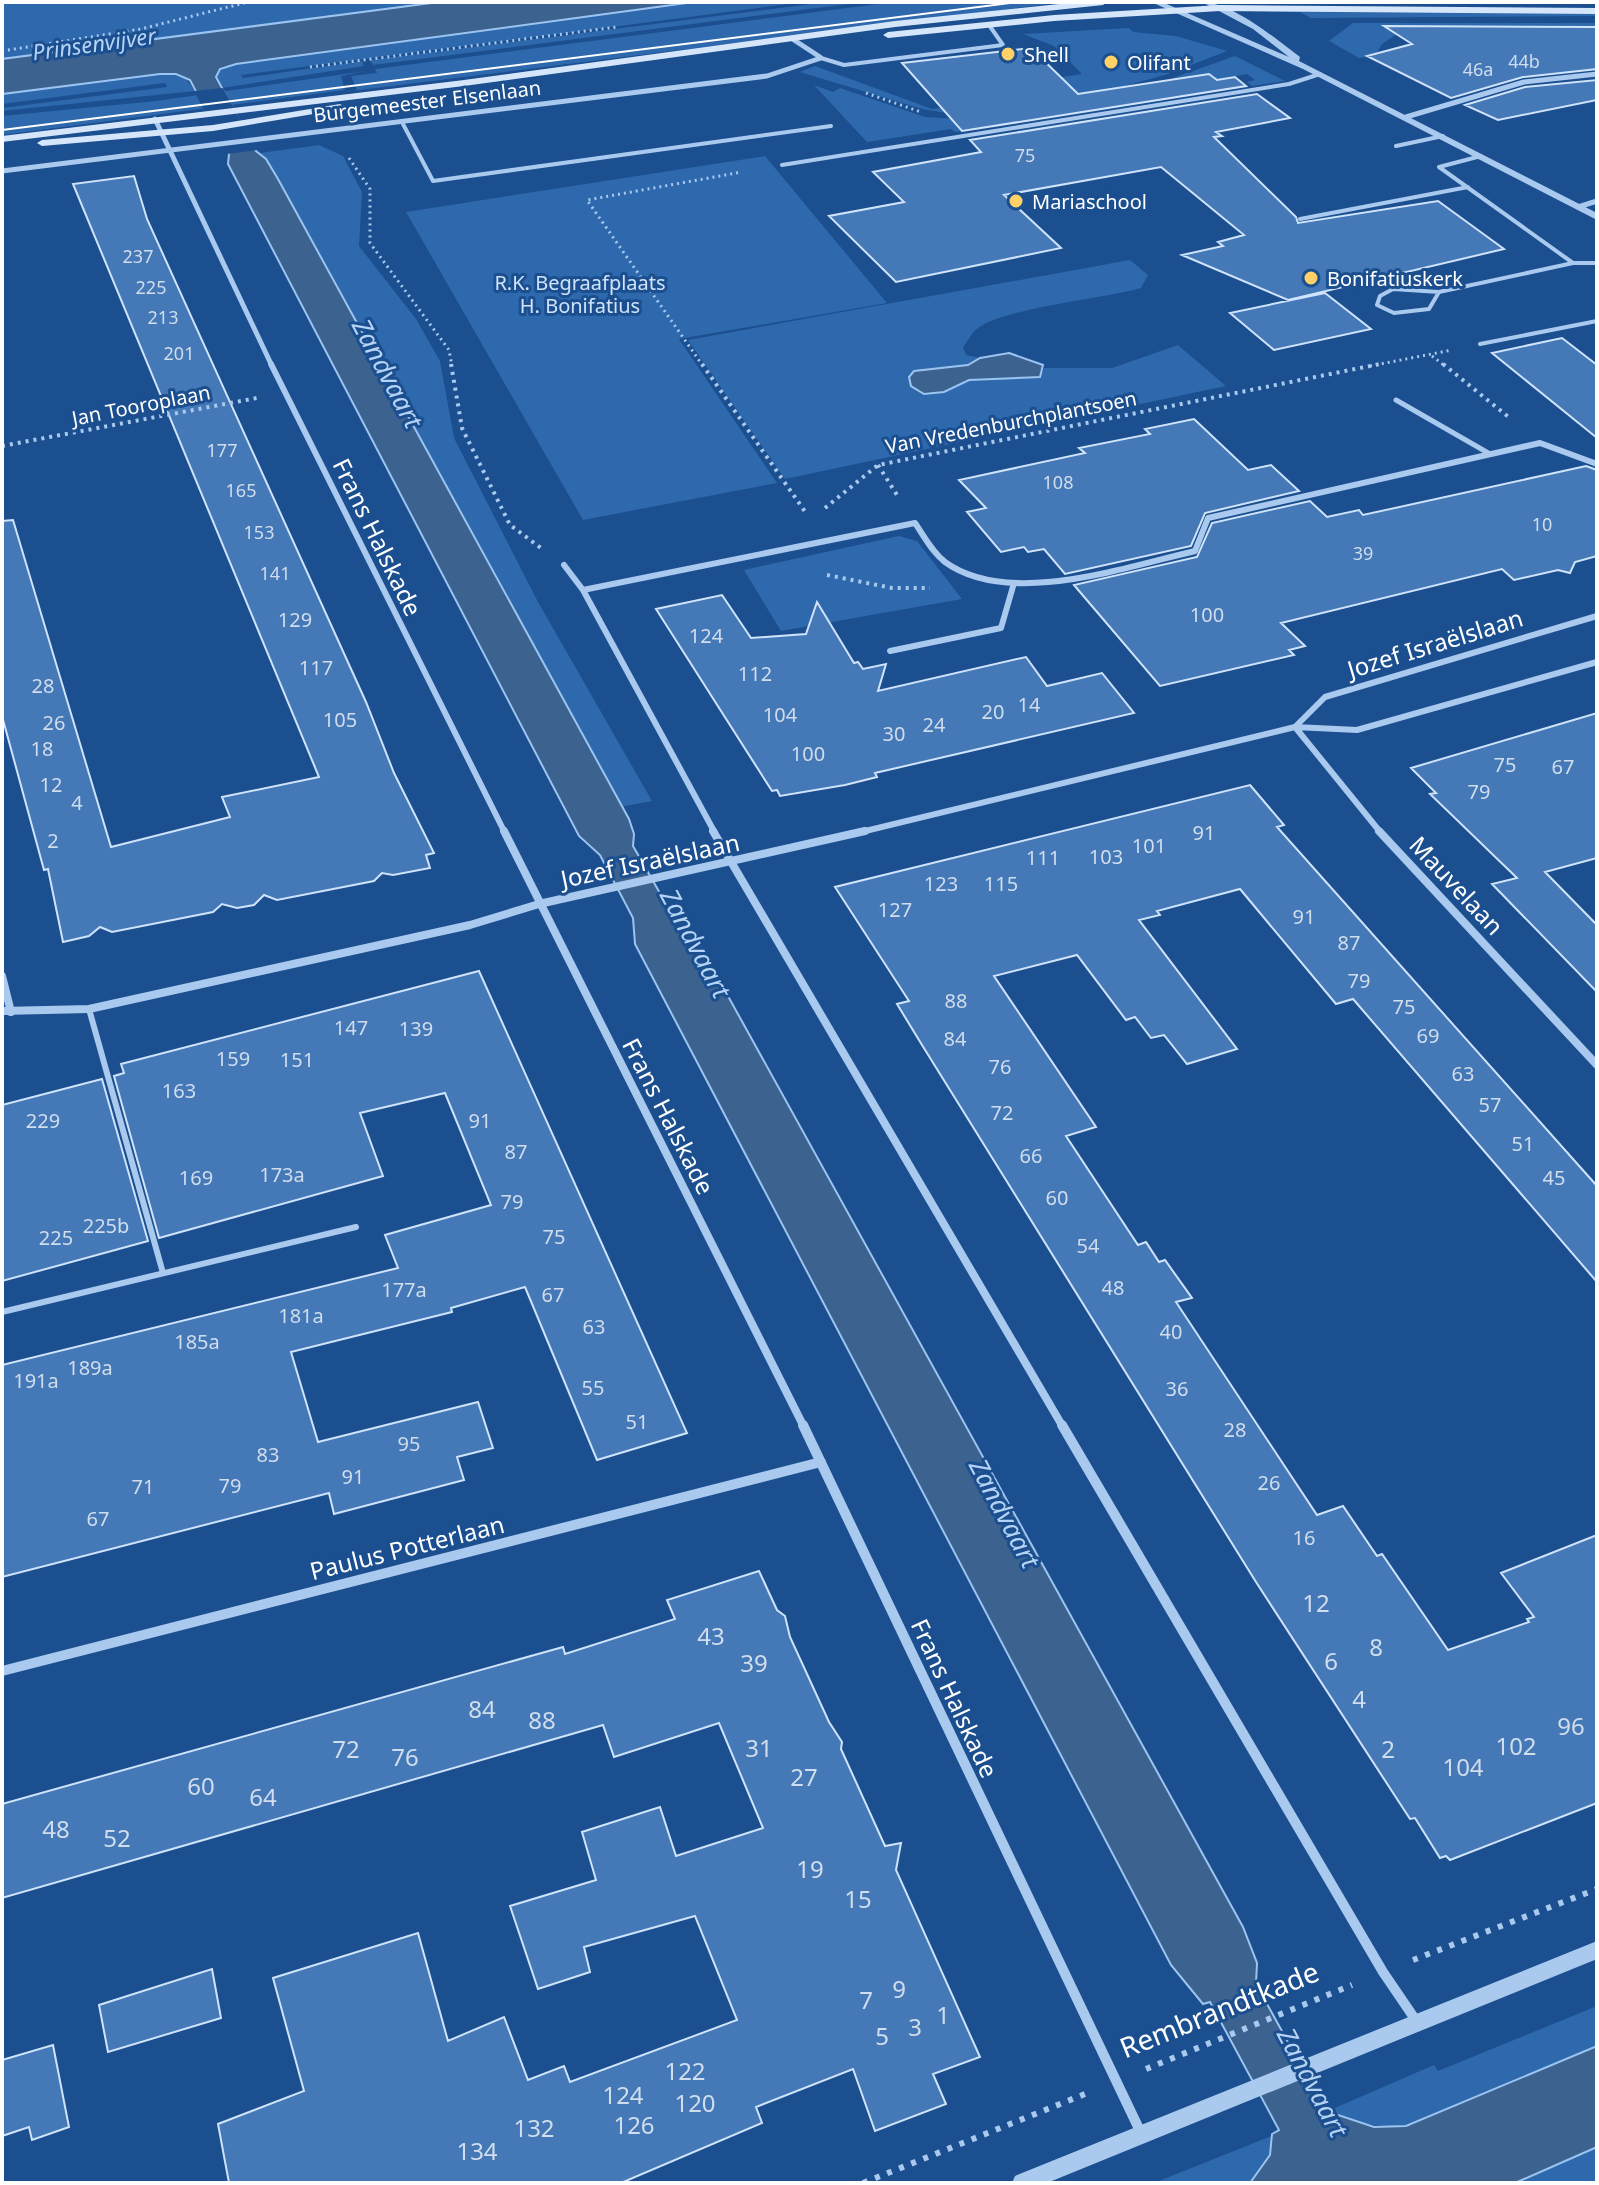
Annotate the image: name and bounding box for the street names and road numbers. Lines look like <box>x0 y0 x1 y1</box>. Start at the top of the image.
street label: Burgemeester Elsenlaan <box>312 74 542 128</box>
street label: Jan Tooroplaan <box>68 378 212 432</box>
street label: Van Vredenburchplantsoen <box>883 384 1139 460</box>
street label: Frans Halskade <box>326 453 430 621</box>
street label: Jozef Israëlslaan <box>1341 601 1527 686</box>
street label: Jozef Israëlslaan <box>556 825 742 895</box>
street label: Mauvelaan <box>1403 828 1511 942</box>
street label: Frans Halskade <box>615 1032 723 1200</box>
street label: Paulus Potterlaan <box>306 1507 508 1587</box>
street label: Frans Halskade <box>904 1613 1006 1783</box>
street label: Rembrandtkade <box>1114 1952 1324 2066</box>

